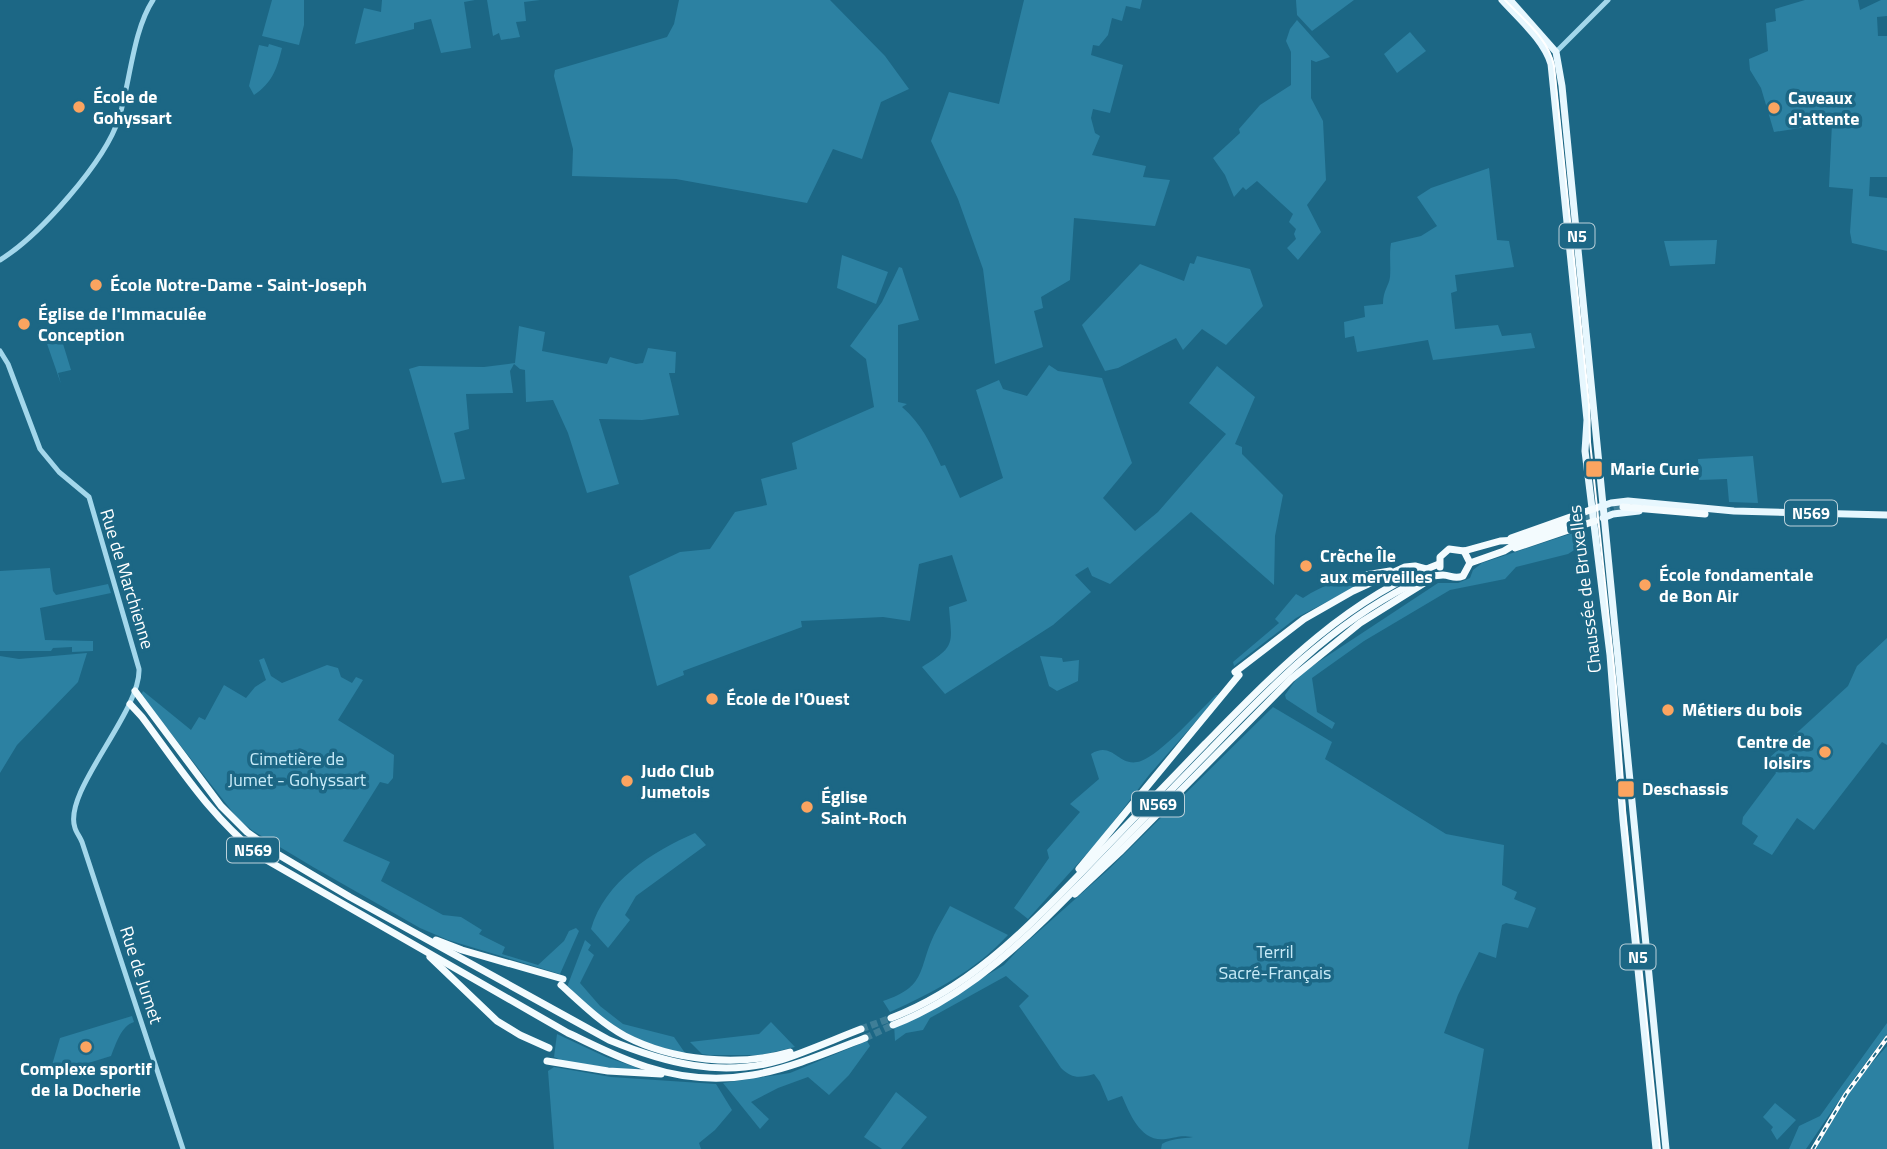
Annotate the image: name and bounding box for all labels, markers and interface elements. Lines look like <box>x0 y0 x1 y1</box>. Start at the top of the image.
place label: École de Gohyssart <box>93 83 172 131</box>
place label: Caveaux d'attente <box>1788 84 1859 132</box>
marker: École de Gohyssart <box>71 99 87 115</box>
marker: Caveaux d'attente <box>1766 100 1782 116</box>
road number: N5 <box>1560 224 1594 248</box>
place label: École Notre-Dame - Saint-Joseph <box>110 271 367 298</box>
marker: École Notre-Dame - Saint-Joseph <box>88 277 104 293</box>
place label: Église de l'Immaculée Conception <box>38 300 206 348</box>
marker: Église de l'Immaculée Conception <box>16 316 32 332</box>
place label: Marie Curie <box>1610 455 1699 482</box>
marker: Marie Curie <box>1584 459 1604 479</box>
road number: N569 <box>1785 500 1837 526</box>
street label: Chaussée de Bruxelles <box>1561 503 1608 675</box>
street label: Rue de Marchienne <box>93 505 162 652</box>
place label: Crèche Île aux merveilles <box>1320 542 1433 590</box>
marker: Crèche Île aux merveilles <box>1298 558 1314 574</box>
place label: École fondamentale de Bon Air <box>1659 561 1813 609</box>
marker: École fondamentale de Bon Air <box>1637 577 1653 593</box>
place label: École de l'Ouest <box>726 685 850 712</box>
marker: École de l'Ouest <box>704 691 720 707</box>
place label: Métiers du bois <box>1682 696 1802 723</box>
marker: Métiers du bois <box>1660 702 1676 718</box>
place label: Centre de loisirs <box>1737 728 1811 776</box>
marker: Centre de loisirs <box>1817 744 1833 760</box>
park label: Cimetière de Jumet - Gohyssart <box>228 745 367 793</box>
place label: Judo Club Jumetois <box>641 757 714 805</box>
marker: Judo Club Jumetois <box>619 773 635 789</box>
place label: Deschassis <box>1642 775 1728 802</box>
marker: Deschassis <box>1616 779 1636 799</box>
place label: Église Saint-Roch <box>821 783 907 831</box>
road number: N569 <box>1132 792 1184 817</box>
marker: Église Saint-Roch <box>799 799 815 815</box>
road number: N569 <box>227 838 279 862</box>
street label: Rue de Jumet <box>113 922 170 1028</box>
park label: Terril Sacré-Français <box>1219 938 1331 986</box>
road number: N5 <box>1620 945 1656 970</box>
marker: Complexe sportif de la Docherie <box>78 1039 94 1055</box>
place label: Complexe sportif de la Docherie <box>20 1055 152 1103</box>

